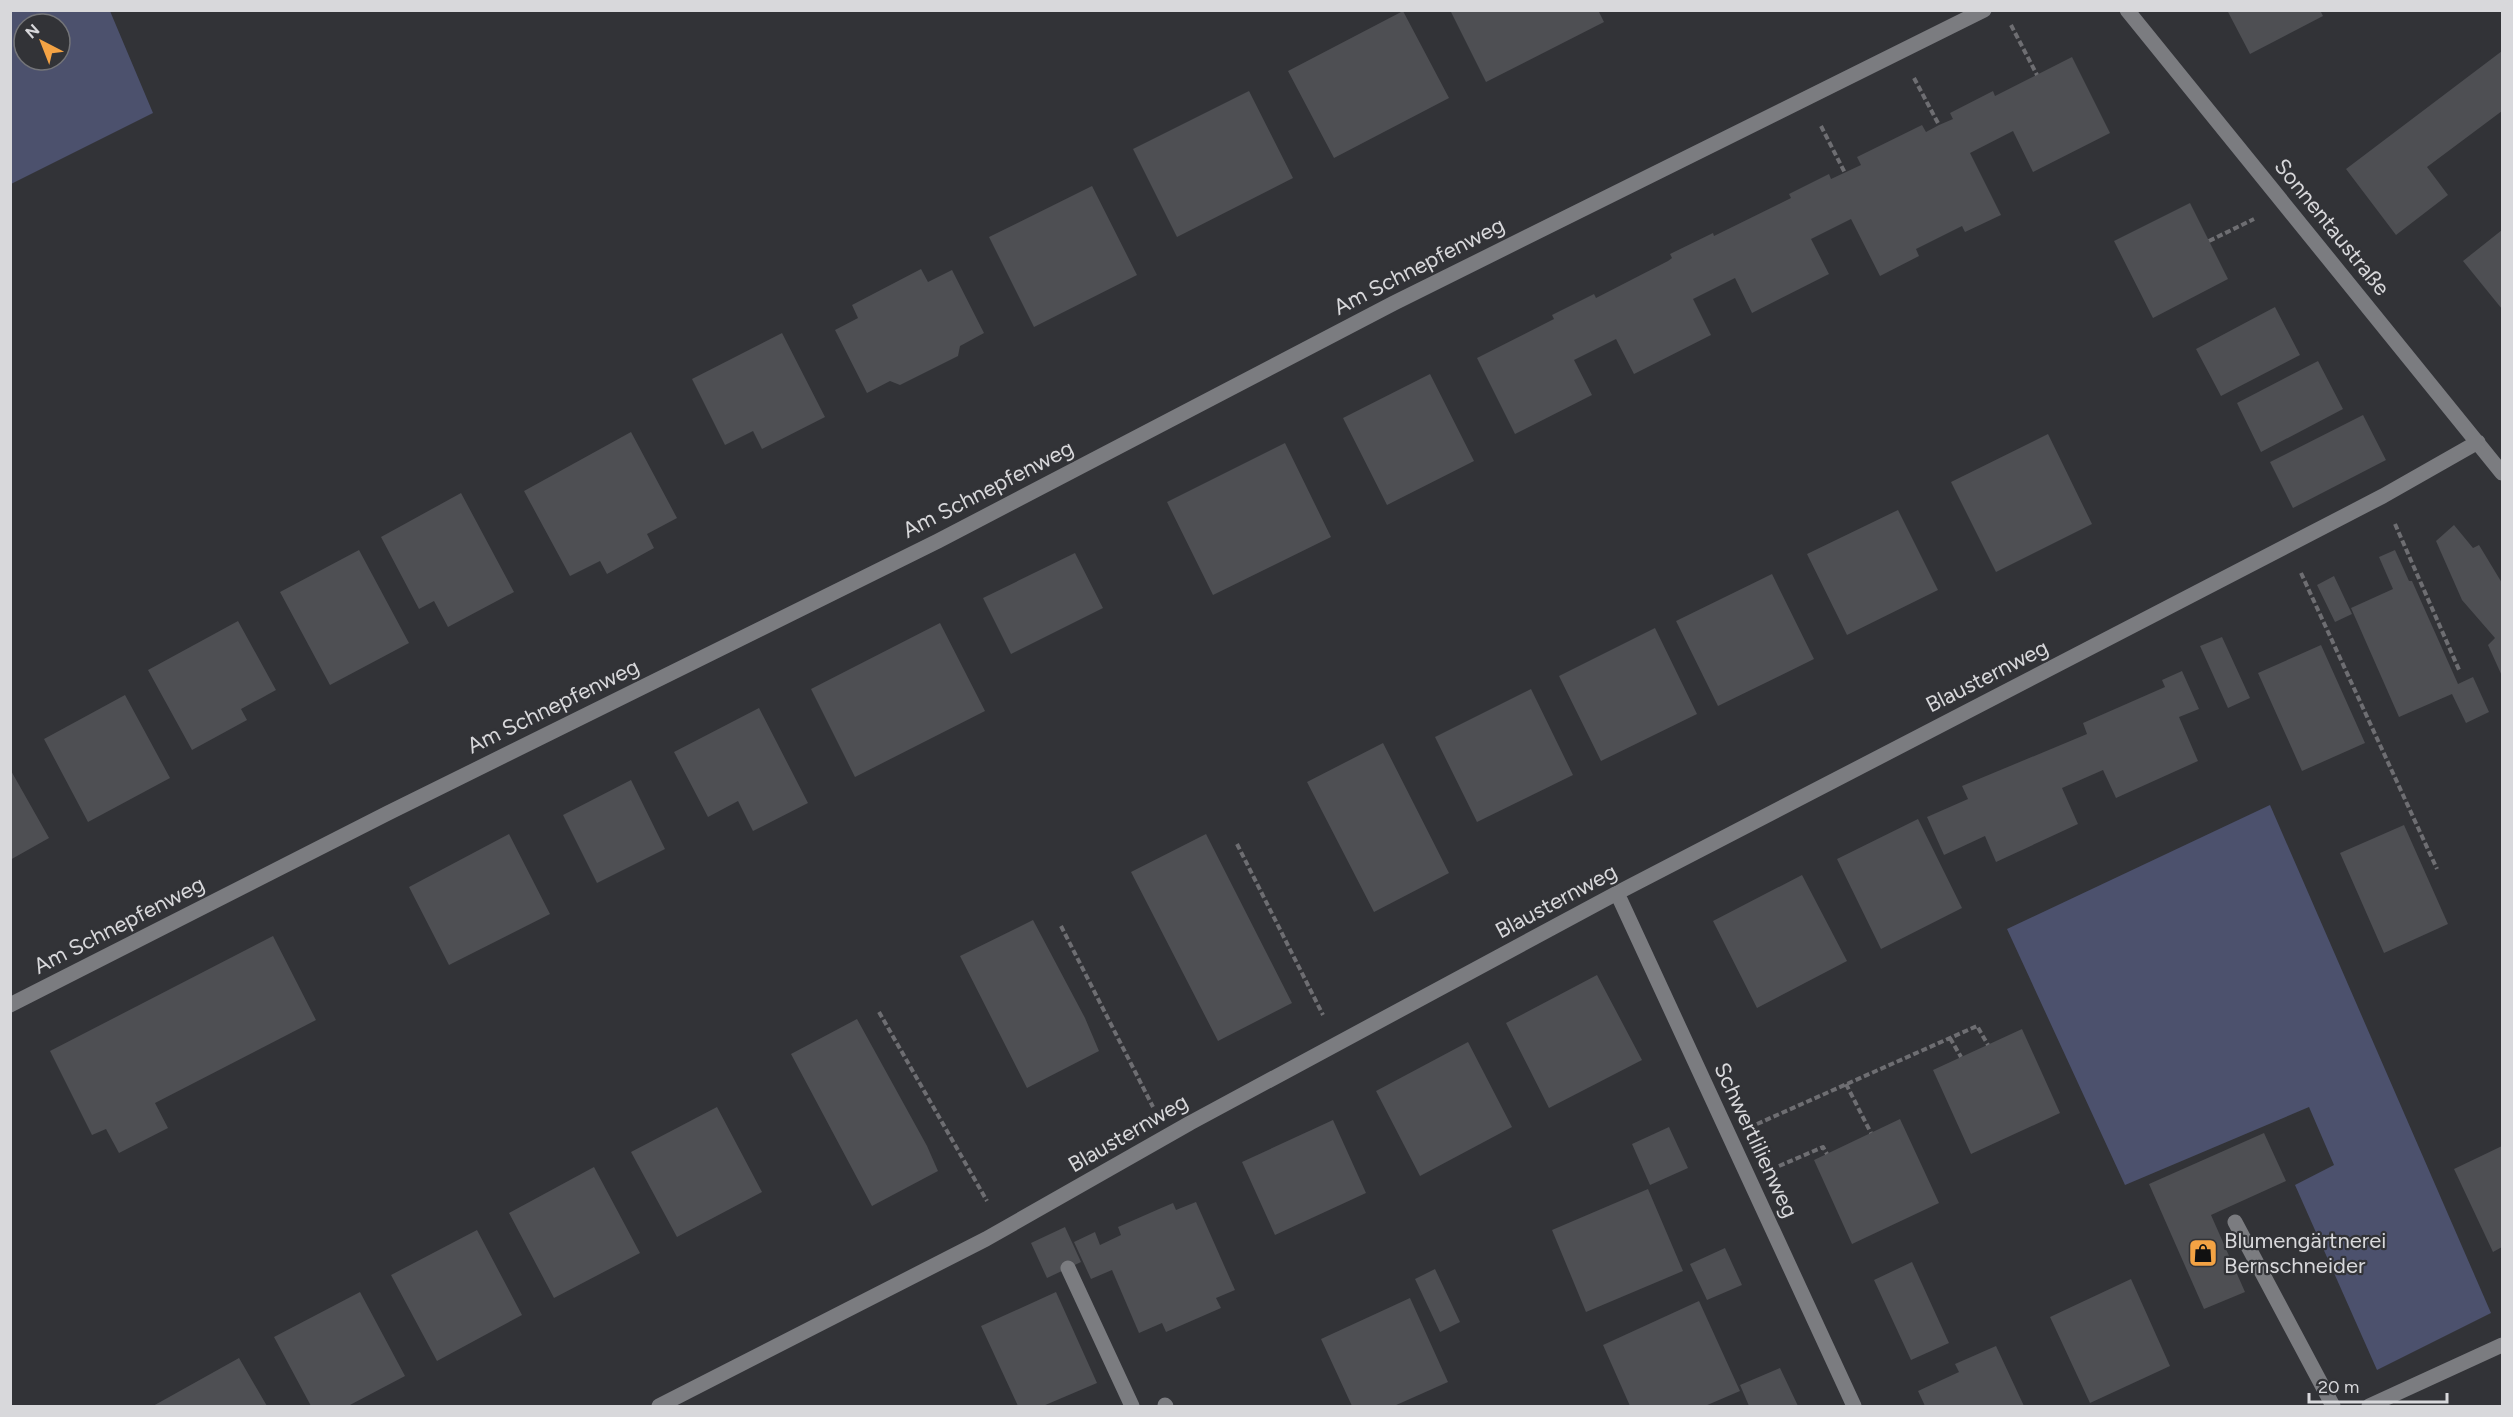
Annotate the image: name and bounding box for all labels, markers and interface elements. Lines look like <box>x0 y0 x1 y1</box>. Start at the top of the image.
north arrow <box>12 12 72 72</box>
text: N <box>21 20 43 42</box>
street label: Sonnentaustraße <box>2268 153 2396 301</box>
street label: Am Schnepfenweg <box>1329 211 1509 321</box>
street label: Am Schnepfenweg <box>898 434 1078 544</box>
street label: Blausternweg <box>1921 634 2053 718</box>
street label: Am Schnepfenweg <box>463 653 643 759</box>
street label: Blausternweg <box>1491 858 1621 944</box>
street label: Am Schnepfenweg <box>29 870 209 980</box>
street label: Schwertlilienweg <box>1708 1058 1804 1222</box>
street label: Blausternweg <box>1063 1088 1193 1178</box>
place label: Blumengärtnerei Bernschneider <box>2224 1227 2386 1279</box>
shop icon: Blumengärtnerei Bernschneider <box>2187 1237 2219 1269</box>
scale bar <box>2309 1366 2447 1404</box>
text: 20 m <box>2318 1376 2359 1398</box>

